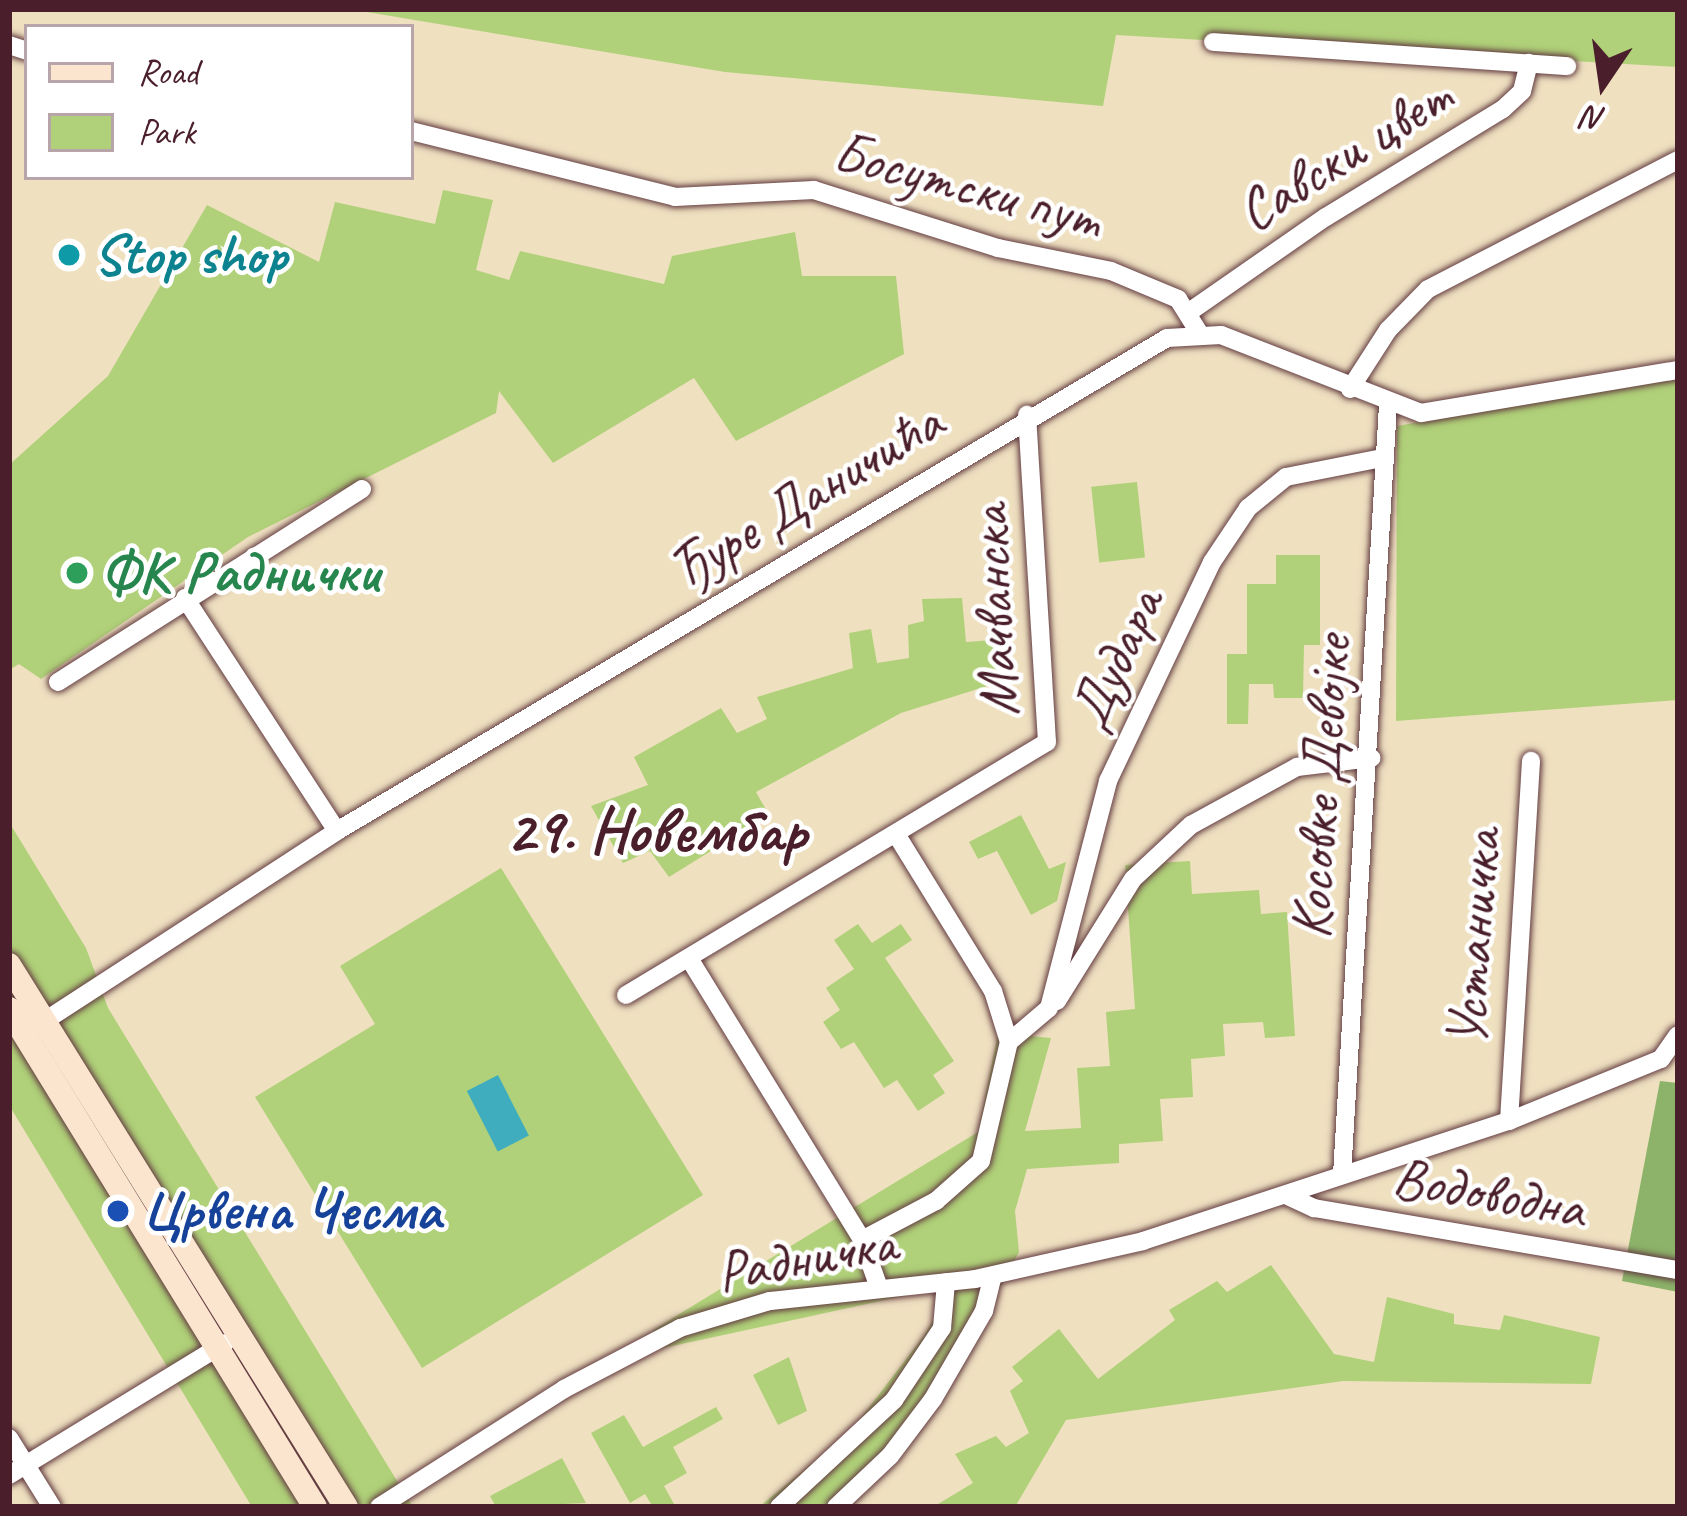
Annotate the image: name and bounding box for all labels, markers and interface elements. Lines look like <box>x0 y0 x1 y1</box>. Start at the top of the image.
legend <box>24 24 414 180</box>
north arrow <box>1543 24 1663 144</box>
text: Road <box>138 49 198 95</box>
street label: Савски цвет <box>1225 61 1465 247</box>
text: N <box>1580 96 1610 142</box>
text: Park <box>138 109 195 155</box>
street label: Босутски пут <box>826 117 1110 255</box>
place label: Stop shop <box>93 221 286 289</box>
marker: Stop shop <box>56 242 82 268</box>
street label: Ђуре Даничића <box>654 387 956 607</box>
street label: Мачванска <box>954 504 1034 718</box>
place label: ФК Раднички <box>101 539 374 607</box>
marker: ФК Раднички <box>64 560 90 586</box>
street label: Дудара <box>1054 578 1178 740</box>
street label: Косовке Девојке <box>1276 633 1366 941</box>
district label: 29. Новембар <box>506 793 806 869</box>
street label: Устаничка <box>1432 827 1516 1049</box>
street label: Водоводна <box>1388 1143 1590 1243</box>
place label: Црвена Чесма <box>142 1177 438 1245</box>
marker: Црвена Чесма <box>105 1198 131 1224</box>
street label: Радничка <box>711 1209 901 1307</box>

